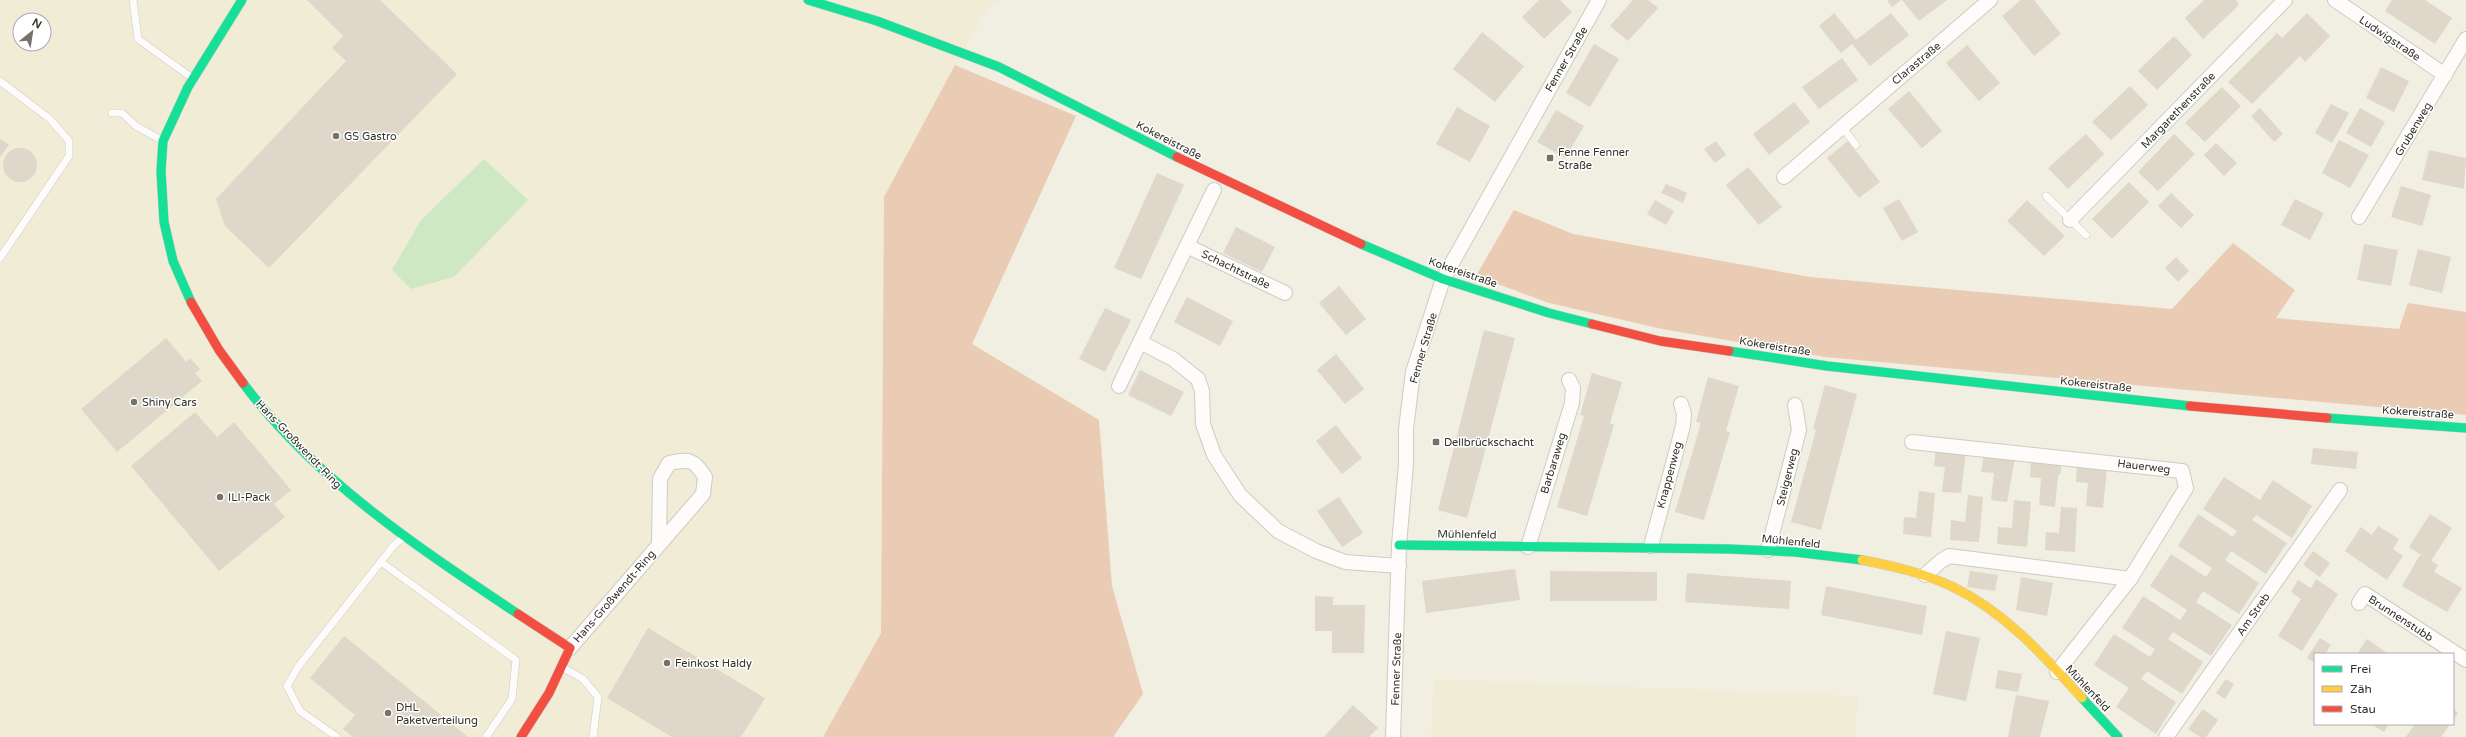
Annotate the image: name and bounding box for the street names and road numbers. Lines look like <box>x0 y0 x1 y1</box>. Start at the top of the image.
street label: Ludwigstraße <box>2357 13 2423 64</box>
street label: Fenner Straße <box>1542 24 1590 94</box>
street label: Clarastraße <box>1889 39 1943 88</box>
street label: Margarethenstraße <box>2139 70 2218 151</box>
street label: Grubenweg <box>2392 100 2435 159</box>
street label: Kokereistraße <box>1134 118 1204 163</box>
street label: Schachtstraße <box>1199 247 1272 292</box>
street label: Kokereistraße <box>1427 255 1499 290</box>
street label: Fenner Straße <box>1407 311 1440 385</box>
street label: Kokereistraße <box>1738 334 1811 359</box>
street label: Kokereistraße <box>2059 374 2132 395</box>
street label: Hans-Großwendt-Ring <box>253 397 344 491</box>
street label: Kokereistraße <box>2382 404 2454 421</box>
street label: Barbaraweg <box>1538 431 1569 495</box>
street label: Knappenweg <box>1654 440 1685 510</box>
street label: Steigerweg <box>1774 447 1801 507</box>
street label: Hauerweg <box>2117 457 2171 476</box>
street label: Mühlenfeld <box>1437 527 1497 542</box>
street label: Mühlenfeld <box>1761 532 1821 551</box>
street label: Hans-Großwendt-Ring <box>571 547 658 645</box>
street label: Am Streb <box>2234 590 2273 638</box>
street label: Brunnenstubb <box>2366 593 2436 644</box>
street label: Fenner Straße <box>1389 632 1404 706</box>
street label: Mühlenfeld <box>2063 662 2113 714</box>

